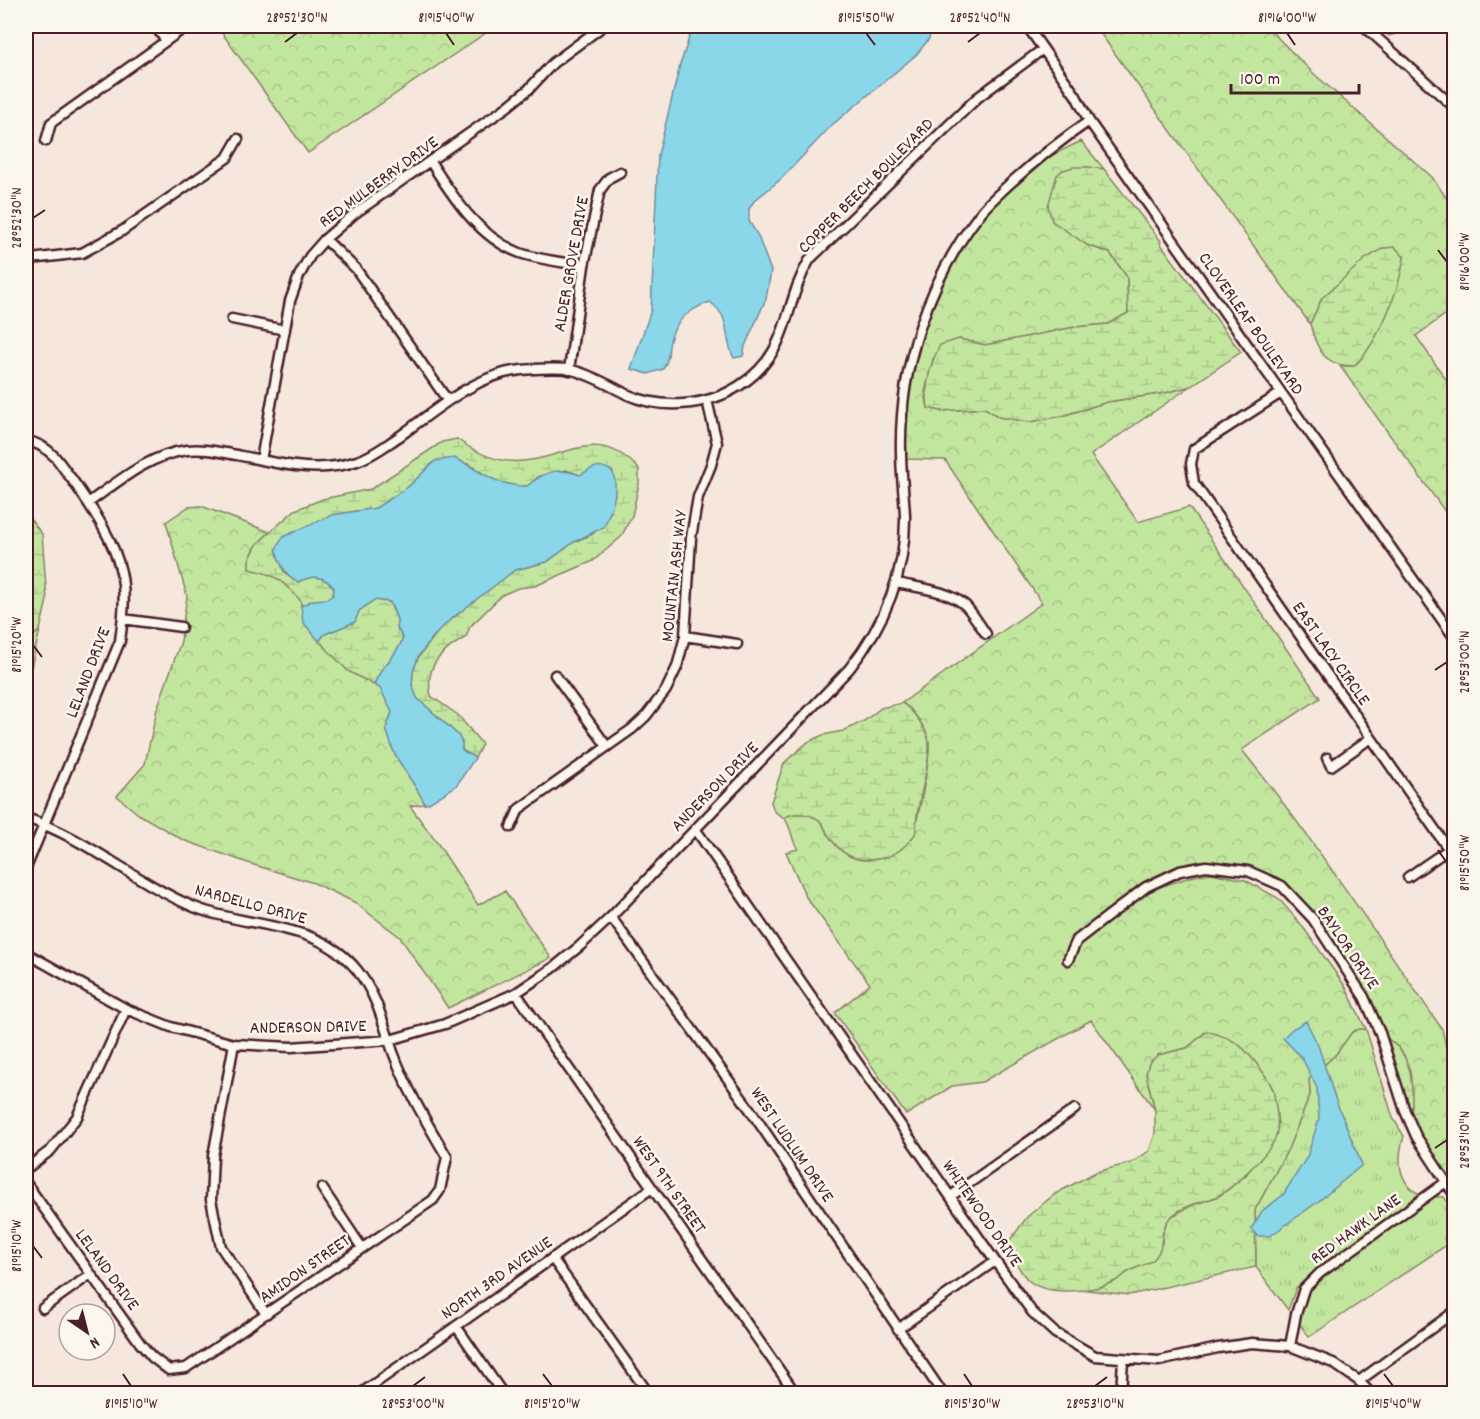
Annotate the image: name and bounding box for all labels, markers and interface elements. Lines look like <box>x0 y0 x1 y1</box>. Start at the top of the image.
text: 28°52'30"N <box>266 8 328 30</box>
text: 81°15'40"W <box>418 8 474 30</box>
text: 81°15'50"W <box>838 8 895 30</box>
text: 28°52'40"N <box>950 8 1011 30</box>
text: 81°16'00"W <box>1258 8 1316 30</box>
scale bar <box>1231 57 1358 95</box>
text: 100 m <box>1240 68 1280 93</box>
street label: COPPER BEECH BOULEVARD <box>793 113 940 260</box>
street label: RED MULBERRY DRIVE <box>315 131 444 235</box>
text: 28°52'30"N <box>7 187 29 249</box>
street label: ALDER GROVE DRIVE <box>548 195 597 334</box>
text: 81°16'00"W <box>1455 233 1477 291</box>
street label: CLOVERLEAF BOULEVARD <box>1191 248 1309 401</box>
street label: MOUNTAIN ASH WAY <box>656 508 695 643</box>
street label: EAST LACY CIRCLE <box>1285 597 1375 711</box>
text: 81°15'20"W <box>7 617 29 673</box>
street label: LELAND DRIVE <box>61 624 118 722</box>
text: 28°53'00"N <box>1455 630 1477 694</box>
street label: ANDERSON DRIVE <box>666 737 765 838</box>
text: 81°15'50"W <box>1455 834 1477 891</box>
street label: NARDELLO DRIVE <box>192 879 309 932</box>
street label: BAYLOR DRIVE <box>1310 902 1384 995</box>
street label: ANDERSON DRIVE <box>249 1015 367 1042</box>
street label: WEST LUDLUM DRIVE <box>743 1083 839 1208</box>
text: 28°53'10"N <box>1455 1111 1477 1169</box>
street label: WEST 9TH STREET <box>625 1132 711 1239</box>
street label: WHITEWOOD DRIVE <box>935 1156 1027 1273</box>
street label: RED HAWK LANE <box>1306 1189 1407 1271</box>
text: 81°15'10"W <box>7 1219 29 1272</box>
street label: LELAND DRIVE <box>68 1224 144 1316</box>
street label: AMIDON STREET <box>255 1229 356 1311</box>
street label: NORTH 3RD AVENUE <box>437 1231 558 1327</box>
north arrow <box>57 1302 117 1362</box>
text: N <box>84 1331 104 1354</box>
text: 81°15'10"W <box>105 1394 158 1416</box>
text: 28°53'00"N <box>381 1394 445 1416</box>
text: 81°15'20"W <box>524 1394 580 1416</box>
text: 81°15'30"W <box>944 1394 1000 1416</box>
text: 28°53'10"N <box>1066 1394 1124 1416</box>
text: 81°15'40"W <box>1365 1394 1421 1416</box>

